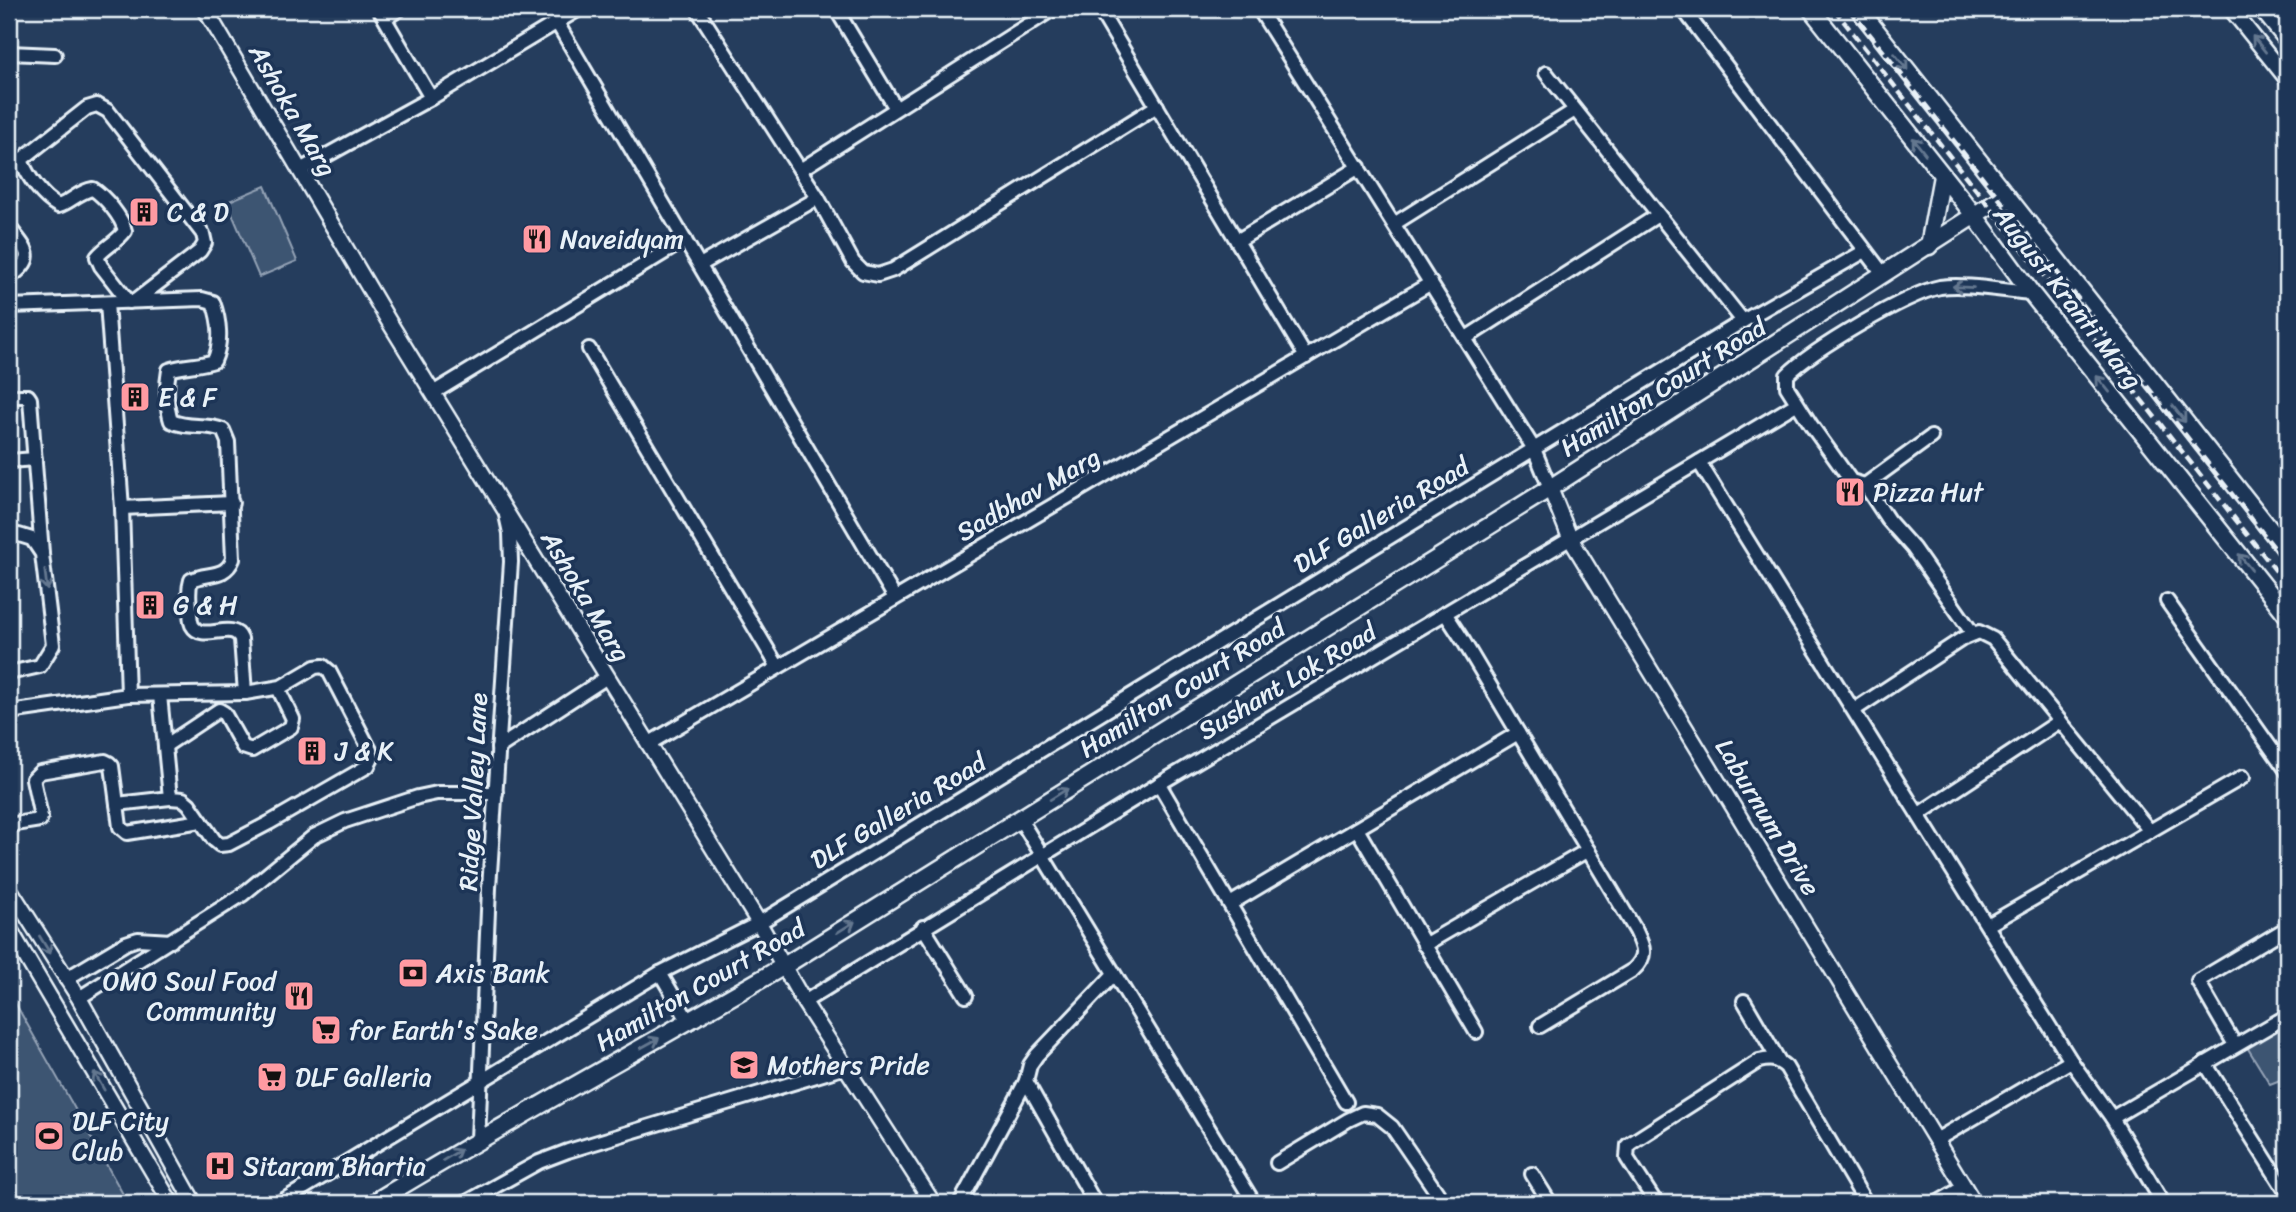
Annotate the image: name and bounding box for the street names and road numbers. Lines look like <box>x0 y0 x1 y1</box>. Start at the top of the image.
street label: Ashoka Marg <box>236 34 350 185</box>
street label: August Kranti Marg <box>1981 194 2155 399</box>
street label: Hamilton Court Road <box>1550 304 1778 469</box>
street label: Sadbhav Marg <box>947 434 1109 554</box>
street label: DLF Galleria Road <box>1284 443 1480 586</box>
street label: Ashoka Marg <box>528 520 644 671</box>
street label: Hamilton Court Road <box>1069 605 1297 770</box>
street label: Sushant Lok Road <box>1188 608 1388 753</box>
street label: Ridge Valley Lane <box>445 691 501 892</box>
street label: Laburnum Drive <box>1703 729 1833 905</box>
street label: DLF Galleria Road <box>801 739 997 882</box>
street label: Hamilton Court Road <box>586 905 816 1064</box>

